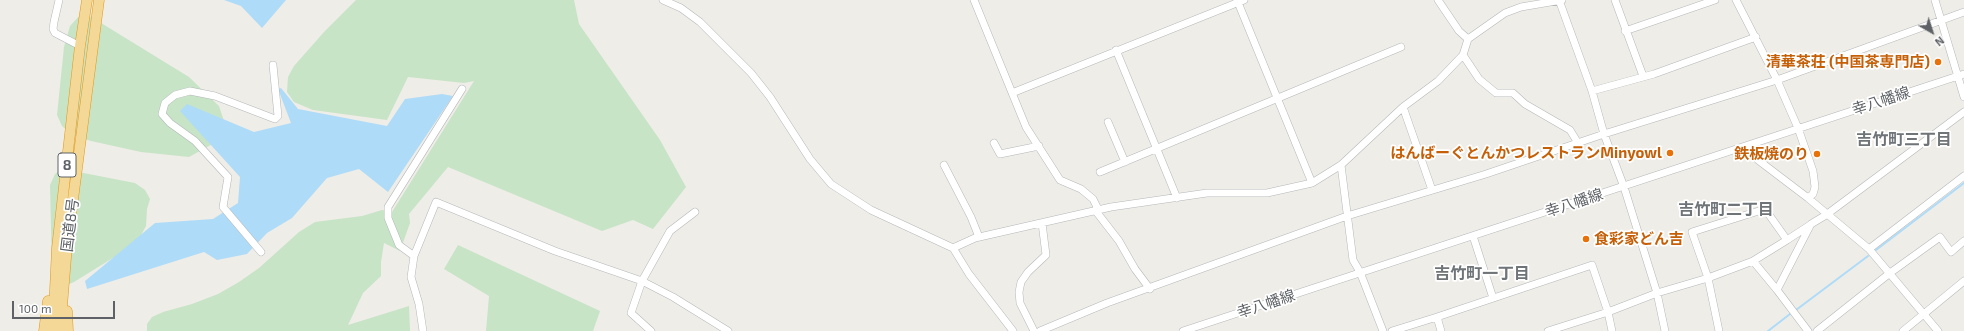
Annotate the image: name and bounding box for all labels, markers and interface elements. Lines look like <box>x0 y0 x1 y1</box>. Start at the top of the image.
north arrow <box>1912 12 1952 52</box>
text: N <box>1933 34 1947 49</box>
place label: 清華茶荘 (中国茶専門店) <box>1766 53 1930 71</box>
marker: 清華茶荘 (中国茶専門店) <box>1933 57 1943 67</box>
street label: 幸八幡線 <box>1850 83 1912 119</box>
district label: 吉竹町三丁目 <box>1856 130 1952 150</box>
place label: はんばーぐとんかつレストランMinyowl <box>1390 144 1662 162</box>
place label: 鉄板焼のり <box>1734 145 1809 163</box>
marker: はんばーぐとんかつレストランMinyowl <box>1665 148 1675 158</box>
marker: 鉄板焼のり <box>1812 149 1822 159</box>
road number: 8 <box>58 153 76 177</box>
street label: 幸八幡線 <box>1543 185 1605 221</box>
street label: 国道8号 <box>58 197 82 253</box>
district label: 吉竹町二丁目 <box>1678 200 1774 220</box>
place label: 食彩家どん吉 <box>1594 230 1684 248</box>
marker: 食彩家どん吉 <box>1581 234 1591 244</box>
district label: 吉竹町一丁目 <box>1434 264 1530 284</box>
street label: 幸八幡線 <box>1235 286 1297 322</box>
scale bar <box>14 293 117 319</box>
text: 100 m <box>19 301 51 315</box>

